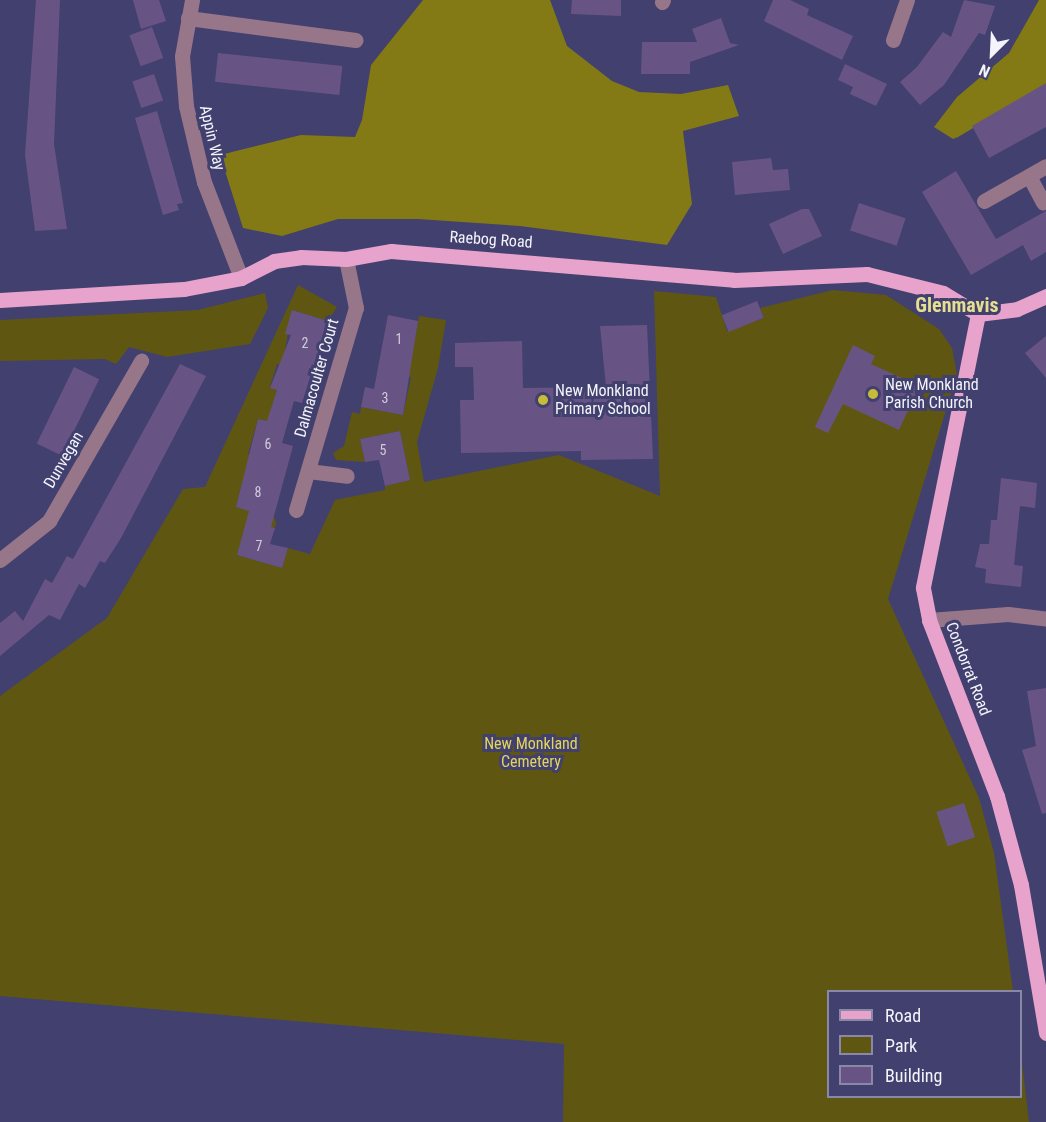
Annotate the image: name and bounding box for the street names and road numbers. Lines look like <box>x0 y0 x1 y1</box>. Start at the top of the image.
street label: Appin Way <box>195 104 229 172</box>
street label: Raebog Road <box>449 228 533 252</box>
street label: Dalmacoulter Court <box>291 316 343 440</box>
street label: Dunvegan <box>40 428 88 492</box>
street label: Condorrat Road <box>941 620 995 718</box>

